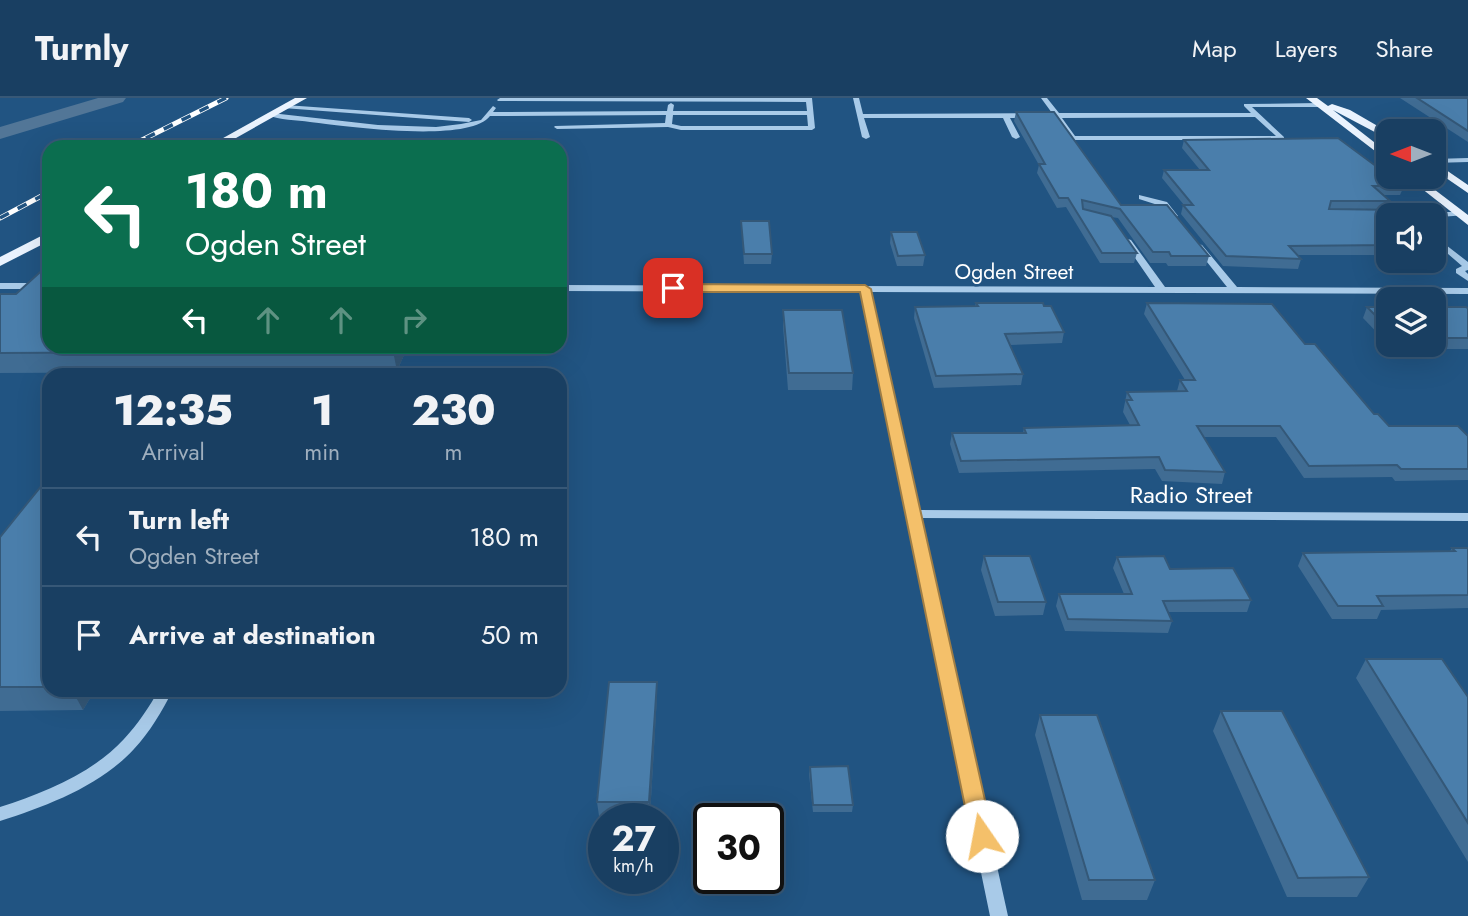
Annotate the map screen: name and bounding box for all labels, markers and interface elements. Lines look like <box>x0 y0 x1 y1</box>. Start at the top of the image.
text: Turnly <box>35 25 129 72</box>
text: Map <box>1192 31 1237 66</box>
text: Layers <box>1275 31 1337 66</box>
text: Share <box>1375 31 1433 66</box>
north arrow <box>1376 119 1446 189</box>
map controls <box>1376 119 1446 357</box>
text: 180 m <box>185 156 328 226</box>
icon: left <box>70 168 161 259</box>
button: sound <box>1376 203 1446 273</box>
text: Ogden Street <box>185 221 366 267</box>
street label: Ogden Street <box>955 257 1073 287</box>
pin <box>643 258 703 318</box>
icon: arrive <box>654 269 692 307</box>
button: layers <box>1376 287 1446 357</box>
icon: left <box>176 301 214 339</box>
icon: ahead <box>249 301 287 339</box>
icon: ahead <box>322 301 360 339</box>
icon: right <box>395 301 433 339</box>
text: 12:35 <box>113 380 233 441</box>
text: 1 <box>311 380 333 441</box>
text: 230 <box>411 380 496 441</box>
text: Arrival <box>141 435 205 469</box>
text: min <box>304 435 340 469</box>
text: m <box>445 435 463 469</box>
street label: Radio Street <box>1130 477 1252 512</box>
text: Turn left <box>129 501 229 539</box>
icon: left <box>70 518 108 556</box>
text: 180 m <box>469 518 539 556</box>
text: Ogden Street <box>129 539 259 573</box>
icon: arrive <box>70 616 108 654</box>
text: Arrive at destination <box>129 616 376 654</box>
text: 50 m <box>481 616 539 654</box>
position arrow <box>945 799 1019 873</box>
speed limit sign: 30 <box>693 803 784 894</box>
text: 27 <box>611 814 656 864</box>
text: km/h <box>613 853 654 879</box>

